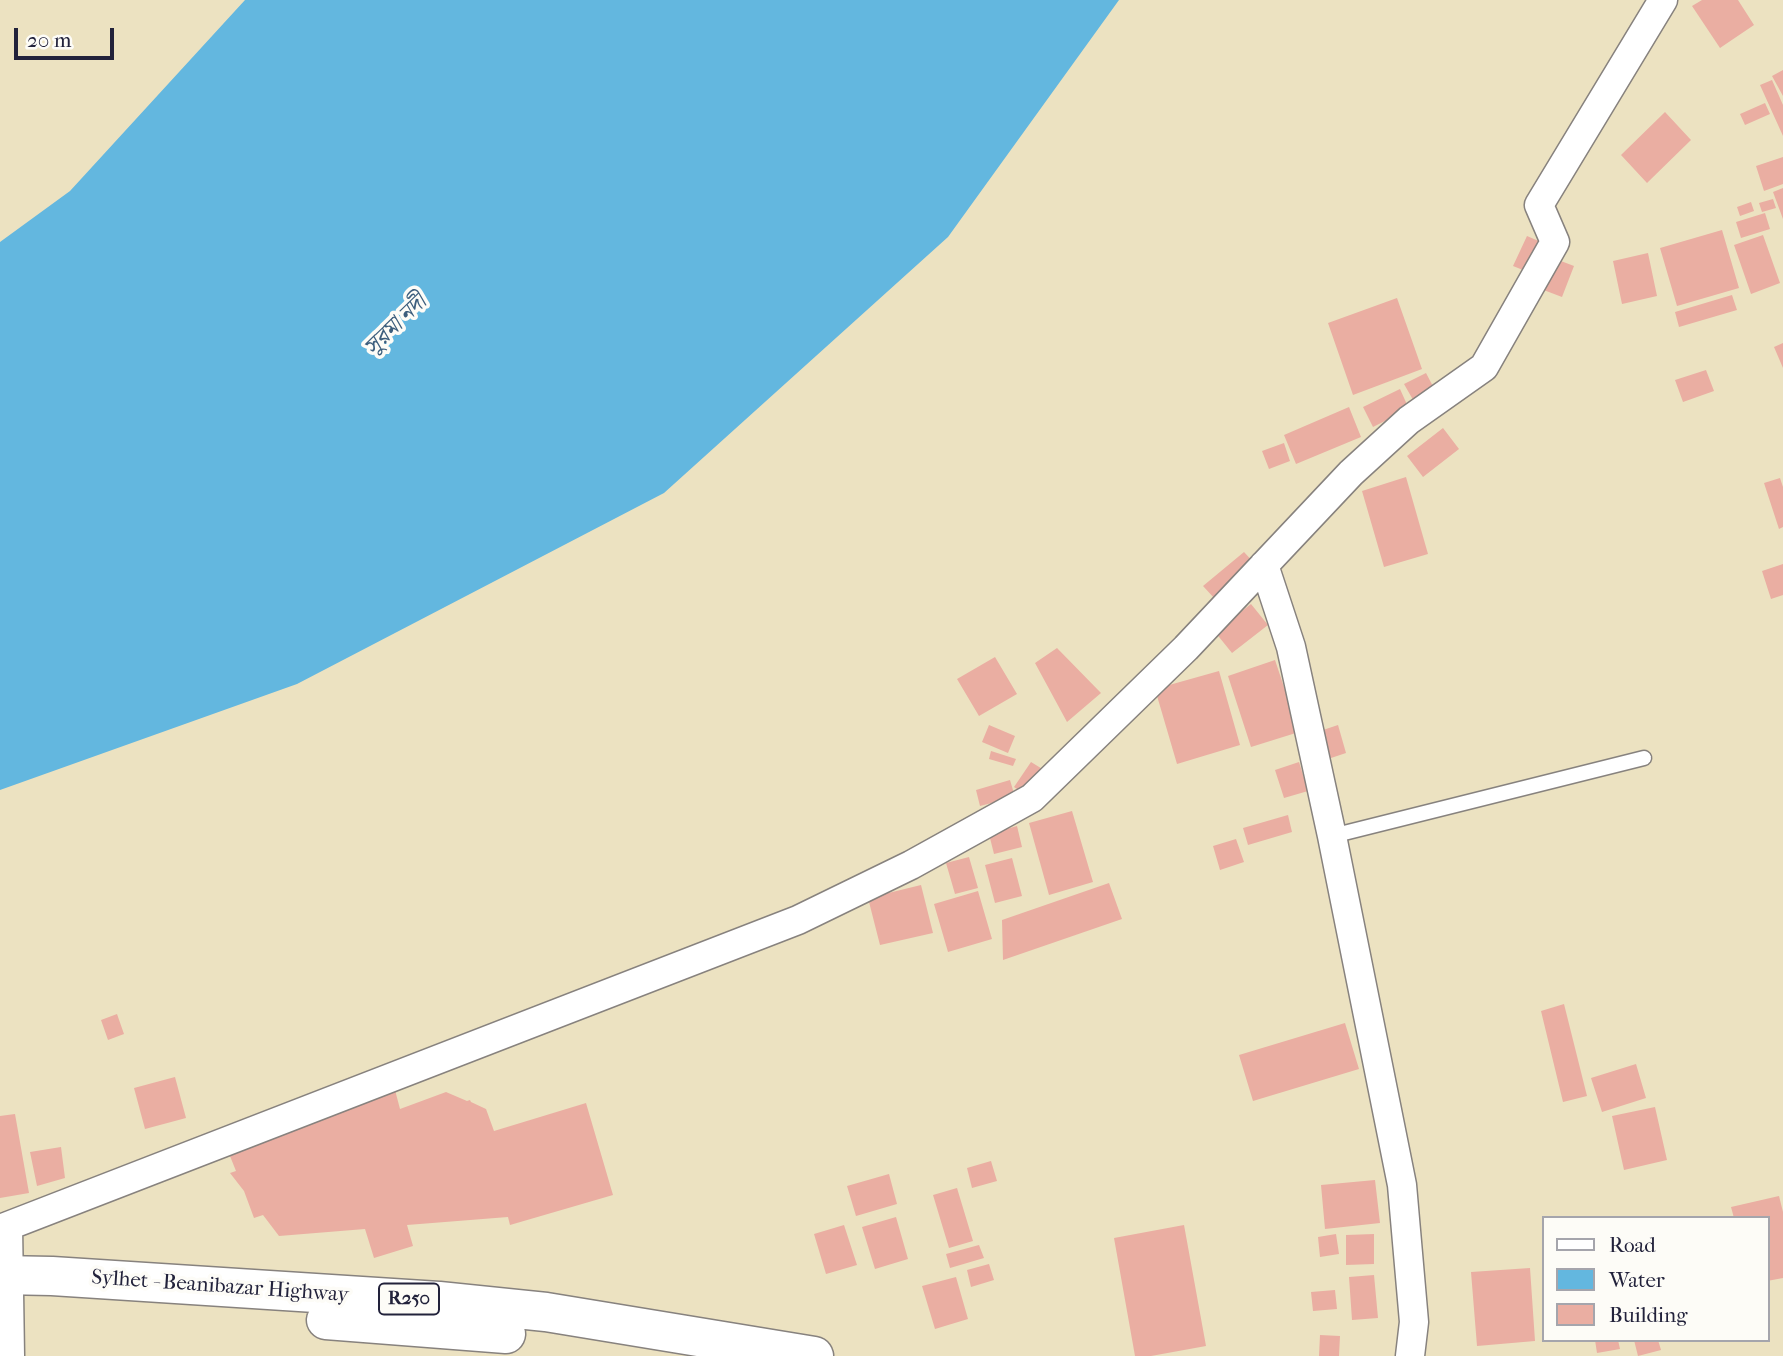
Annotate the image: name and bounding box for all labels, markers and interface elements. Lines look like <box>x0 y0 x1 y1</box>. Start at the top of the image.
scale bar <box>18 14 117 58</box>
text: 20 m <box>27 28 71 52</box>
water label: সুরমা নদী <box>359 290 433 362</box>
legend <box>1542 1216 1769 1342</box>
text: Road <box>1609 1233 1656 1257</box>
street label: Sylhet - Beanibazar Highway <box>91 1265 349 1309</box>
text: Water <box>1609 1268 1665 1292</box>
road number: R250 <box>379 1284 439 1315</box>
text: Building <box>1609 1303 1687 1327</box>

